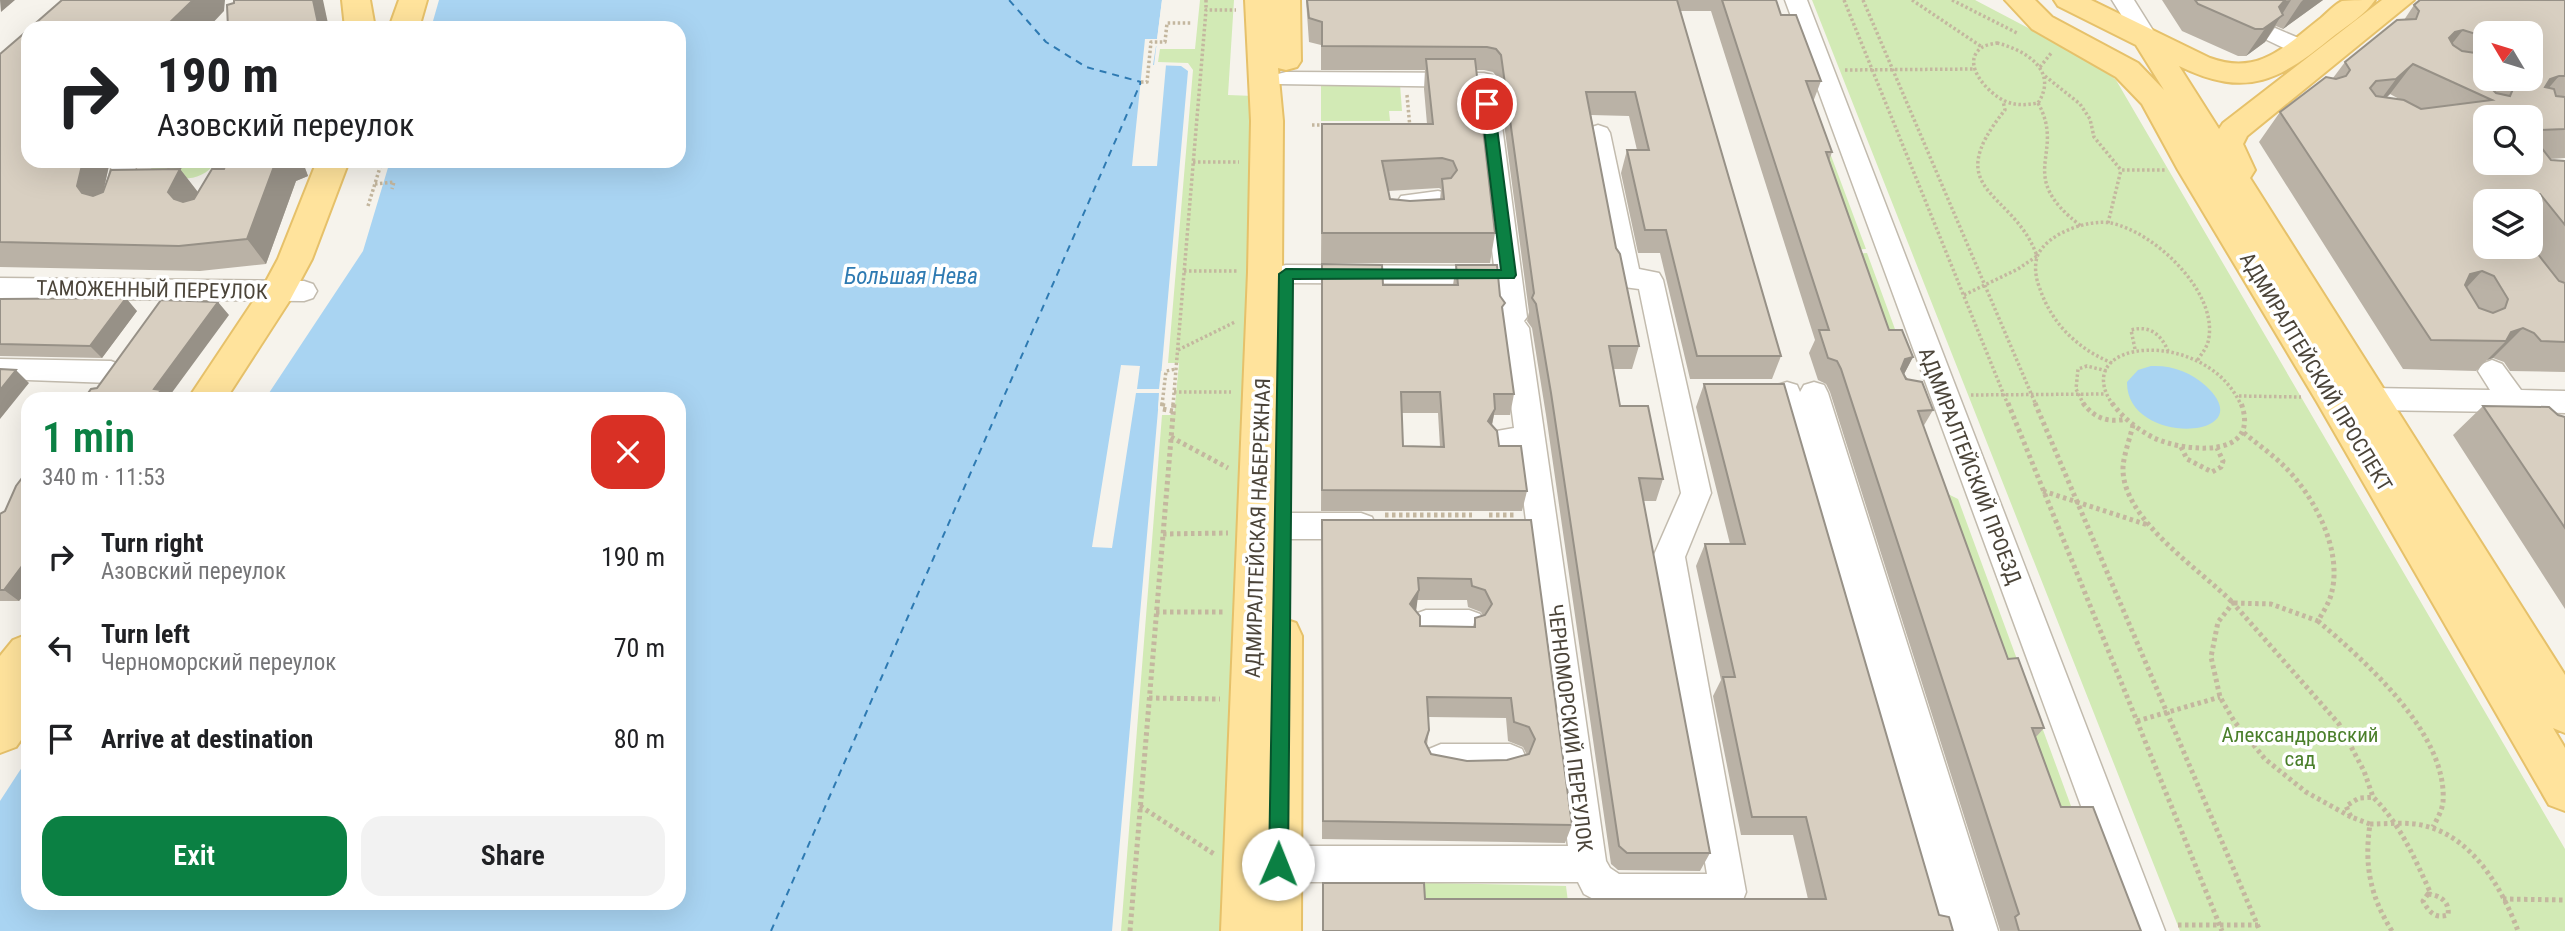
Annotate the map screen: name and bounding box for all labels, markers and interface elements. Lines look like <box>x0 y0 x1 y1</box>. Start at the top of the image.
north arrow <box>2473 21 2543 91</box>
map controls <box>2473 21 2543 259</box>
text: 190 m <box>157 47 279 104</box>
icon: right <box>42 49 133 140</box>
pin <box>1457 74 1517 134</box>
icon: arrive <box>1468 85 1506 123</box>
button: search <box>2473 105 2543 175</box>
text: Азовский переулок <box>157 106 414 144</box>
button: layers <box>2473 189 2543 259</box>
street label: АДМИРАЛТЕЙСКИЙ ПРОСПЕКТ <box>2235 248 2397 496</box>
water label: Большая Нева <box>844 263 978 290</box>
street label: ТАМОЖЕННЫЙ ПЕРЕУЛОК <box>36 276 268 304</box>
street label: АДМИРАЛТЕЙСКИЙ ПРОЕЗД <box>1914 344 2026 588</box>
street label: АДМИРАЛТЕЙСКАЯ НАБЕРЕЖНАЯ <box>1241 378 1275 678</box>
text: 1 min <box>42 413 135 462</box>
button: close <box>591 415 665 489</box>
text: 340 m · 11:53 <box>42 464 166 491</box>
text: Turn right <box>101 528 203 558</box>
icon: right <box>42 538 80 576</box>
text: 190 m <box>601 542 665 572</box>
text: Азовский переулок <box>101 558 286 585</box>
street label: ЧЕРНОМОРСКИЙ ПЕРЕУЛОК <box>1543 603 1597 853</box>
text: Turn left <box>101 619 190 649</box>
icon: left <box>42 629 80 667</box>
text: 70 m <box>614 633 665 663</box>
text: Черноморский переулок <box>101 649 336 676</box>
icon: arrive <box>42 720 80 758</box>
park label: Александровский сад <box>2221 723 2379 771</box>
text: Arrive at destination <box>101 724 313 754</box>
text: 80 m <box>614 724 665 754</box>
button: Exit <box>42 816 347 896</box>
button: Share <box>361 816 665 896</box>
position arrow <box>1241 827 1315 901</box>

